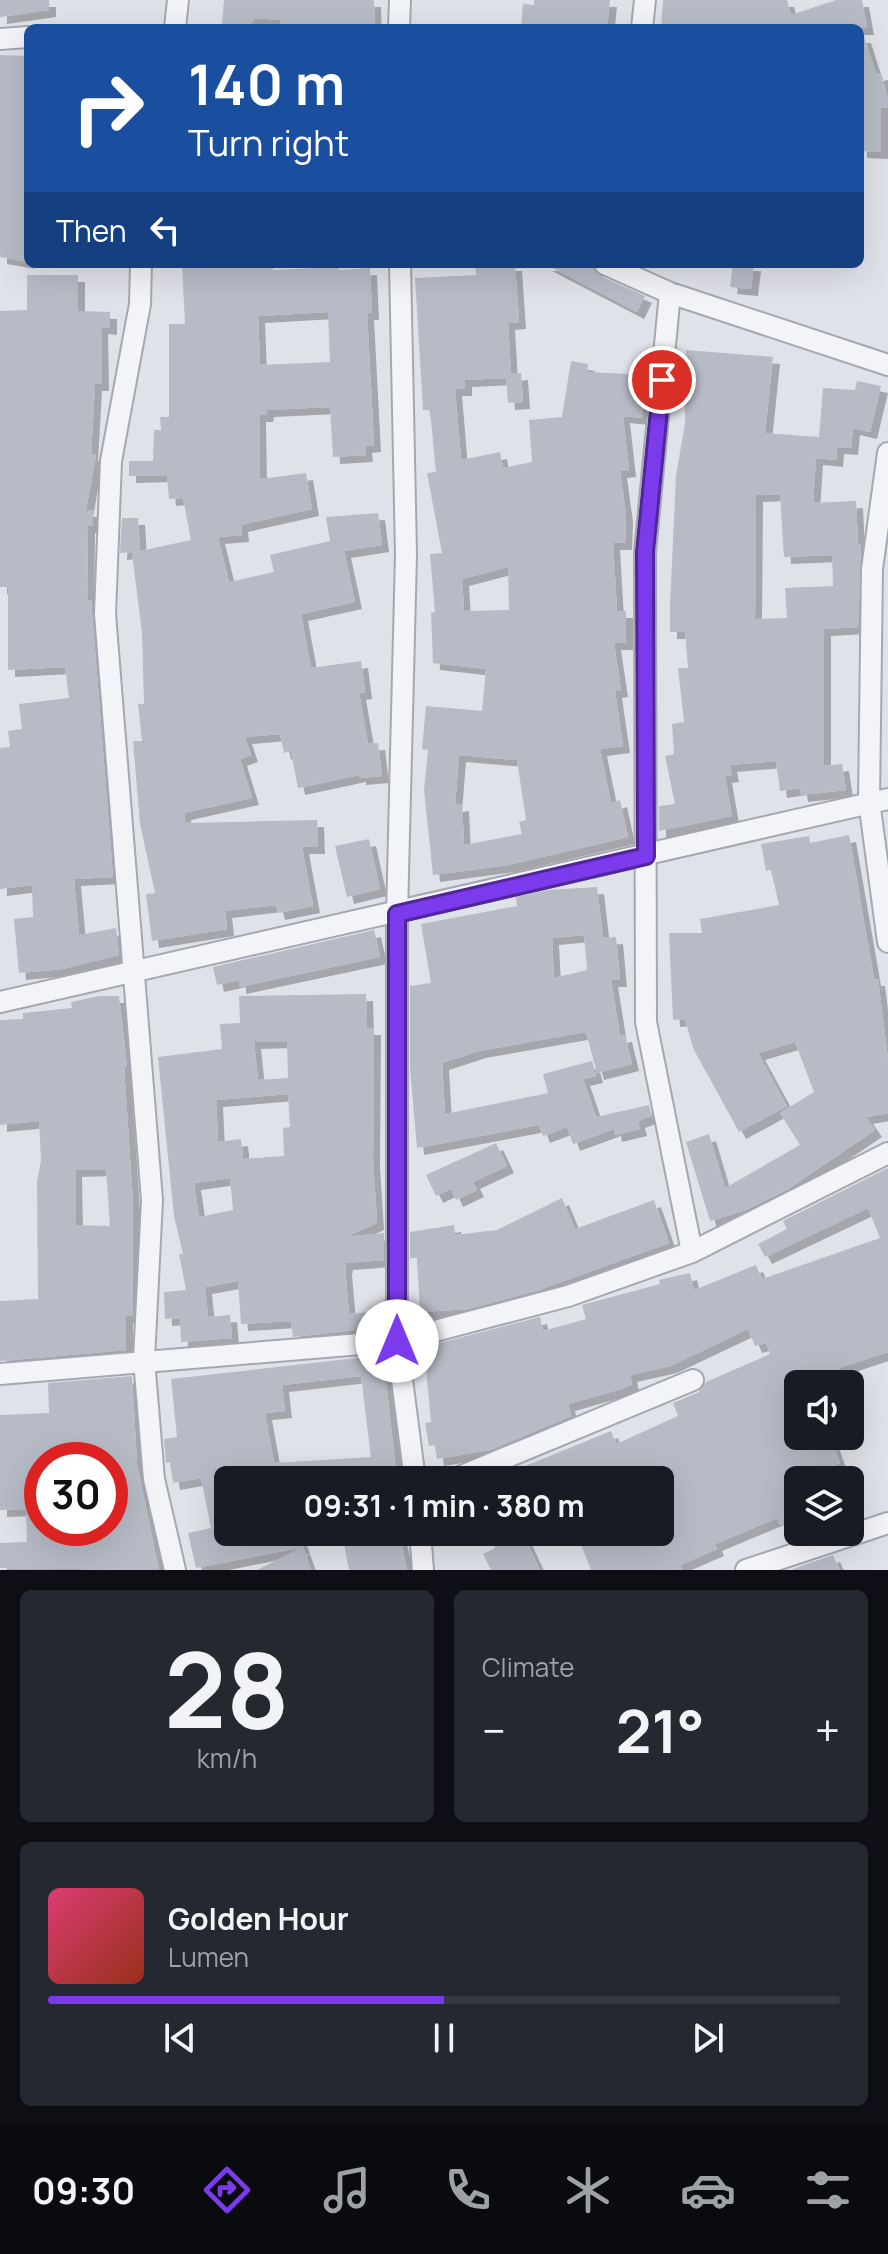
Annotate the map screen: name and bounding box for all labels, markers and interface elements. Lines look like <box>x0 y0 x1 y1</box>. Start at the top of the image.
text: 140 m <box>188 45 345 122</box>
icon: right <box>56 56 160 160</box>
text: Turn right <box>188 118 349 167</box>
icon: left <box>143 208 187 252</box>
text: Then <box>56 210 127 251</box>
pin <box>628 346 696 414</box>
icon: arrive <box>640 358 684 402</box>
position arrow <box>355 1299 439 1383</box>
map controls <box>784 1370 864 1546</box>
button: sound <box>784 1370 864 1450</box>
speed limit sign: 30 <box>24 1442 128 1546</box>
button: layers <box>784 1466 864 1546</box>
text: 09:31 · 1 min · 380 m <box>303 1485 585 1526</box>
text: 28 <box>164 1617 290 1759</box>
text: Climate <box>482 1649 574 1685</box>
text: 21° <box>616 1689 705 1771</box>
text: − <box>482 1700 506 1760</box>
text: + <box>815 1700 840 1760</box>
text: km/h <box>197 1740 257 1776</box>
text: Golden Hour <box>168 1898 349 1939</box>
text: Lumen <box>168 1939 249 1975</box>
icon: previous <box>158 2016 202 2060</box>
icon: pause <box>422 2016 466 2060</box>
icon: next <box>686 2016 730 2060</box>
icon: directions <box>199 2162 255 2218</box>
icon: music <box>319 2162 375 2218</box>
icon: phone <box>440 2162 496 2218</box>
icon: climate <box>560 2162 616 2218</box>
icon: car <box>680 2162 736 2218</box>
icon: filters <box>800 2162 856 2218</box>
text: 09:30 <box>32 2166 135 2215</box>

